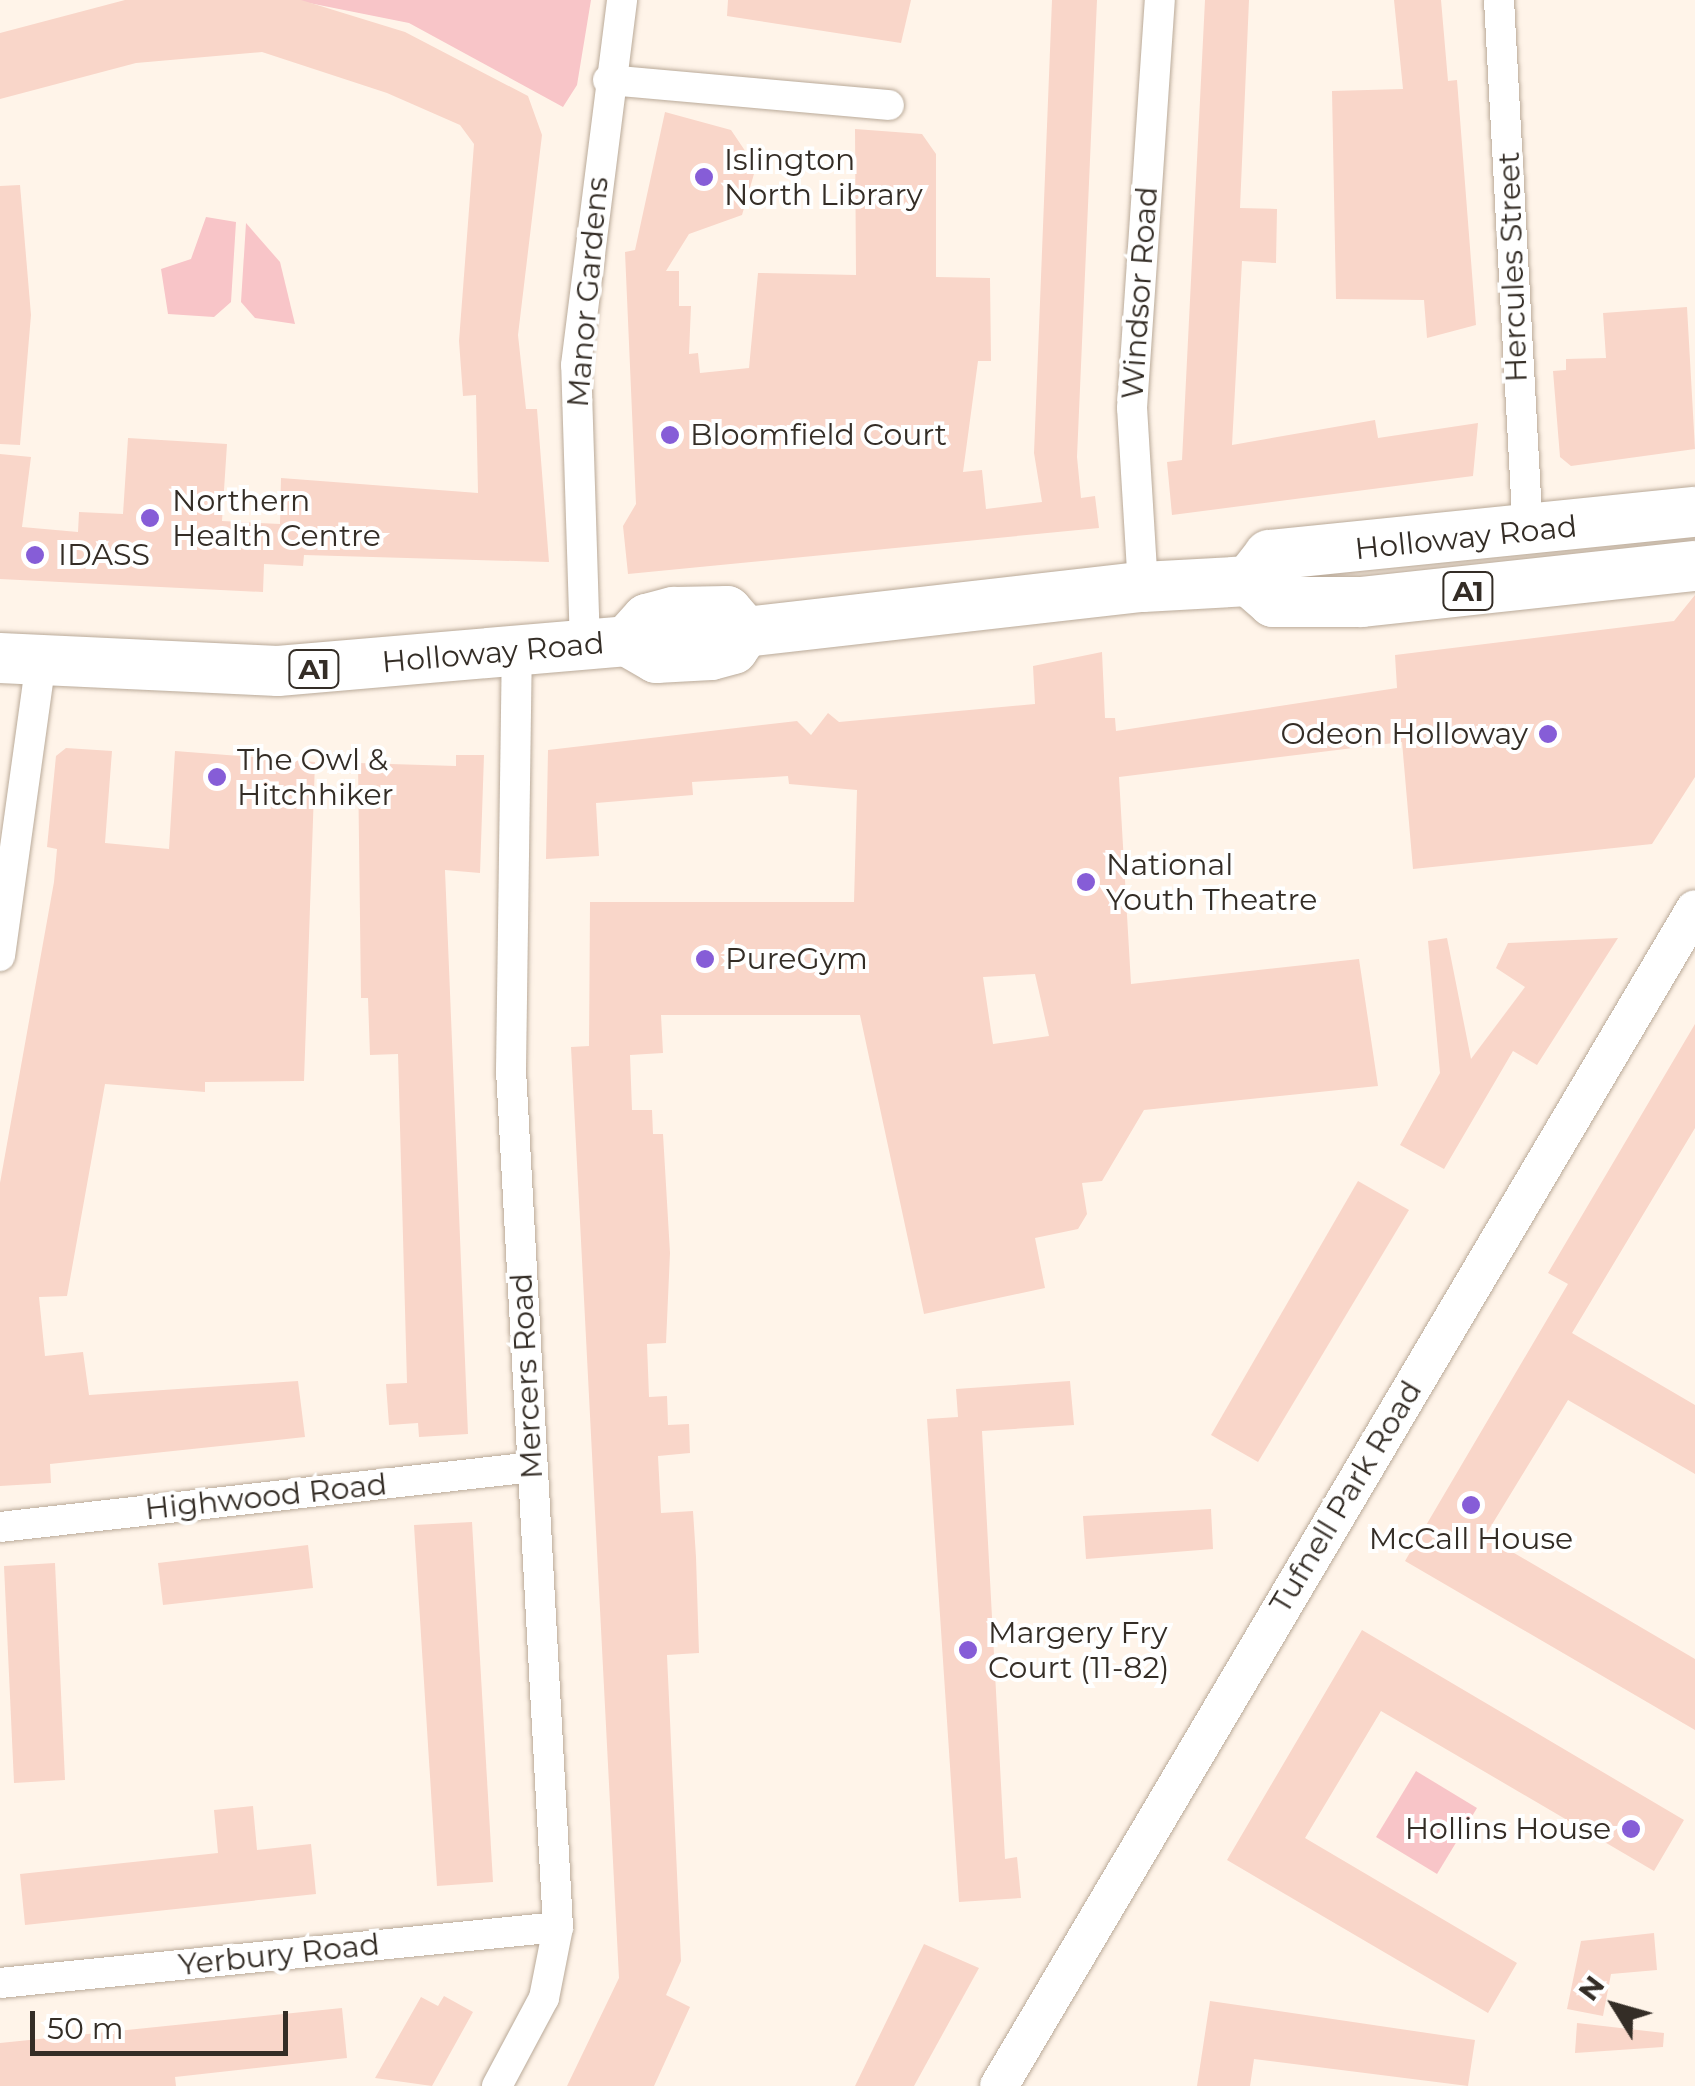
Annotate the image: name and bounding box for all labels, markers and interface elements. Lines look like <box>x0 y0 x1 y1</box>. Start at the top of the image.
place label: Islington North Library <box>724 142 923 212</box>
street label: Hercules Street <box>1491 151 1535 383</box>
marker: Islington North Library <box>693 166 715 188</box>
street label: Manor Gardens <box>560 175 616 409</box>
street label: Windsor Road <box>1115 185 1165 401</box>
place label: Bloomfield Court <box>690 417 947 453</box>
marker: Bloomfield Court <box>659 424 681 446</box>
place label: Northern Health Centre <box>172 483 381 554</box>
marker: Northern Health Centre <box>137 505 163 531</box>
street label: Holloway Road <box>1353 508 1579 568</box>
place label: IDASS <box>58 537 150 573</box>
marker: IDASS <box>22 542 48 568</box>
road number: A1 <box>1440 568 1496 614</box>
street label: Holloway Road <box>380 625 606 681</box>
road number: A1 <box>286 646 342 692</box>
place label: Odeon Holloway <box>1281 716 1528 752</box>
marker: Odeon Holloway <box>1537 723 1559 745</box>
place label: The Owl & Hitchhiker <box>237 742 394 812</box>
marker: The Owl & Hitchhiker <box>206 766 228 788</box>
place label: National Youth Theatre <box>1106 847 1317 918</box>
marker: National Youth Theatre <box>1075 871 1097 893</box>
place label: PureGym <box>725 941 868 977</box>
marker: PureGym <box>694 948 716 970</box>
street label: Mercers Road <box>504 1272 550 1480</box>
street label: Tufnell Park Road <box>1262 1374 1430 1620</box>
street label: Highwood Road <box>143 1466 389 1528</box>
marker: McCall House <box>1460 1494 1482 1516</box>
place label: McCall House <box>1369 1521 1573 1557</box>
place label: Margery Fry Court (11-82) <box>988 1615 1169 1686</box>
marker: Margery Fry Court (11-82) <box>957 1639 979 1661</box>
place label: Hollins House <box>1405 1811 1611 1847</box>
marker: Hollins House <box>1620 1818 1642 1840</box>
street label: Yerbury Road <box>177 1927 381 1983</box>
north arrow <box>1565 1956 1665 2056</box>
text: N <box>1571 1969 1611 2007</box>
scale bar <box>35 1991 292 2053</box>
text: 50 m <box>47 2010 124 2047</box>

